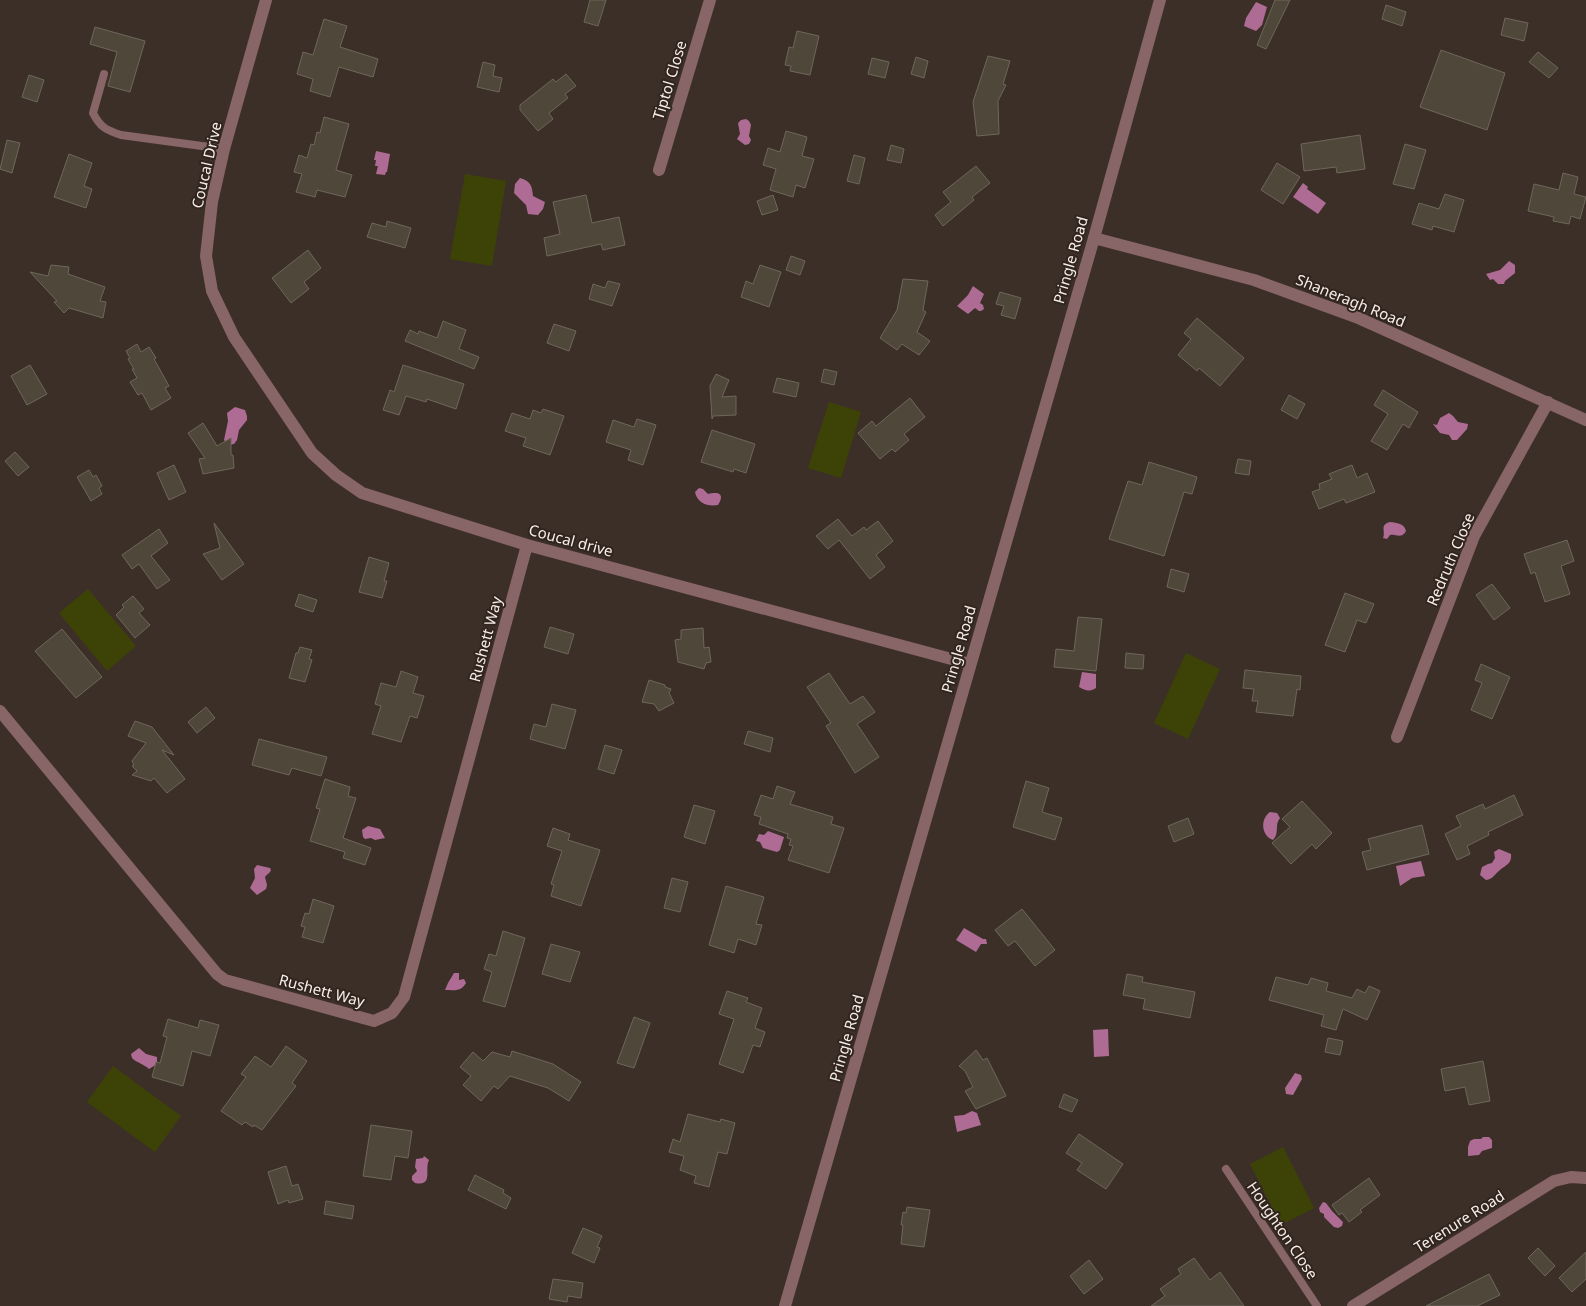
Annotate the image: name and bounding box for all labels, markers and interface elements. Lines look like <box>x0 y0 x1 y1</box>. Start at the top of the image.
street label: Tiptol Close <box>647 38 691 122</box>
street label: Coucal Drive <box>186 120 226 210</box>
street label: Pringle Road <box>1048 214 1092 306</box>
street label: Shaneragh Road <box>1293 269 1409 331</box>
street label: Redruth Close <box>1421 509 1479 609</box>
street label: Coucal drive <box>527 519 615 561</box>
street label: Rushett Way <box>464 594 506 684</box>
street label: Pringle Road <box>936 603 980 695</box>
street label: Rushett Way <box>277 969 367 1011</box>
street label: Pringle Road <box>824 992 868 1084</box>
street label: Houghton Close <box>1243 1177 1323 1283</box>
street label: Terenure Road <box>1410 1185 1508 1257</box>

